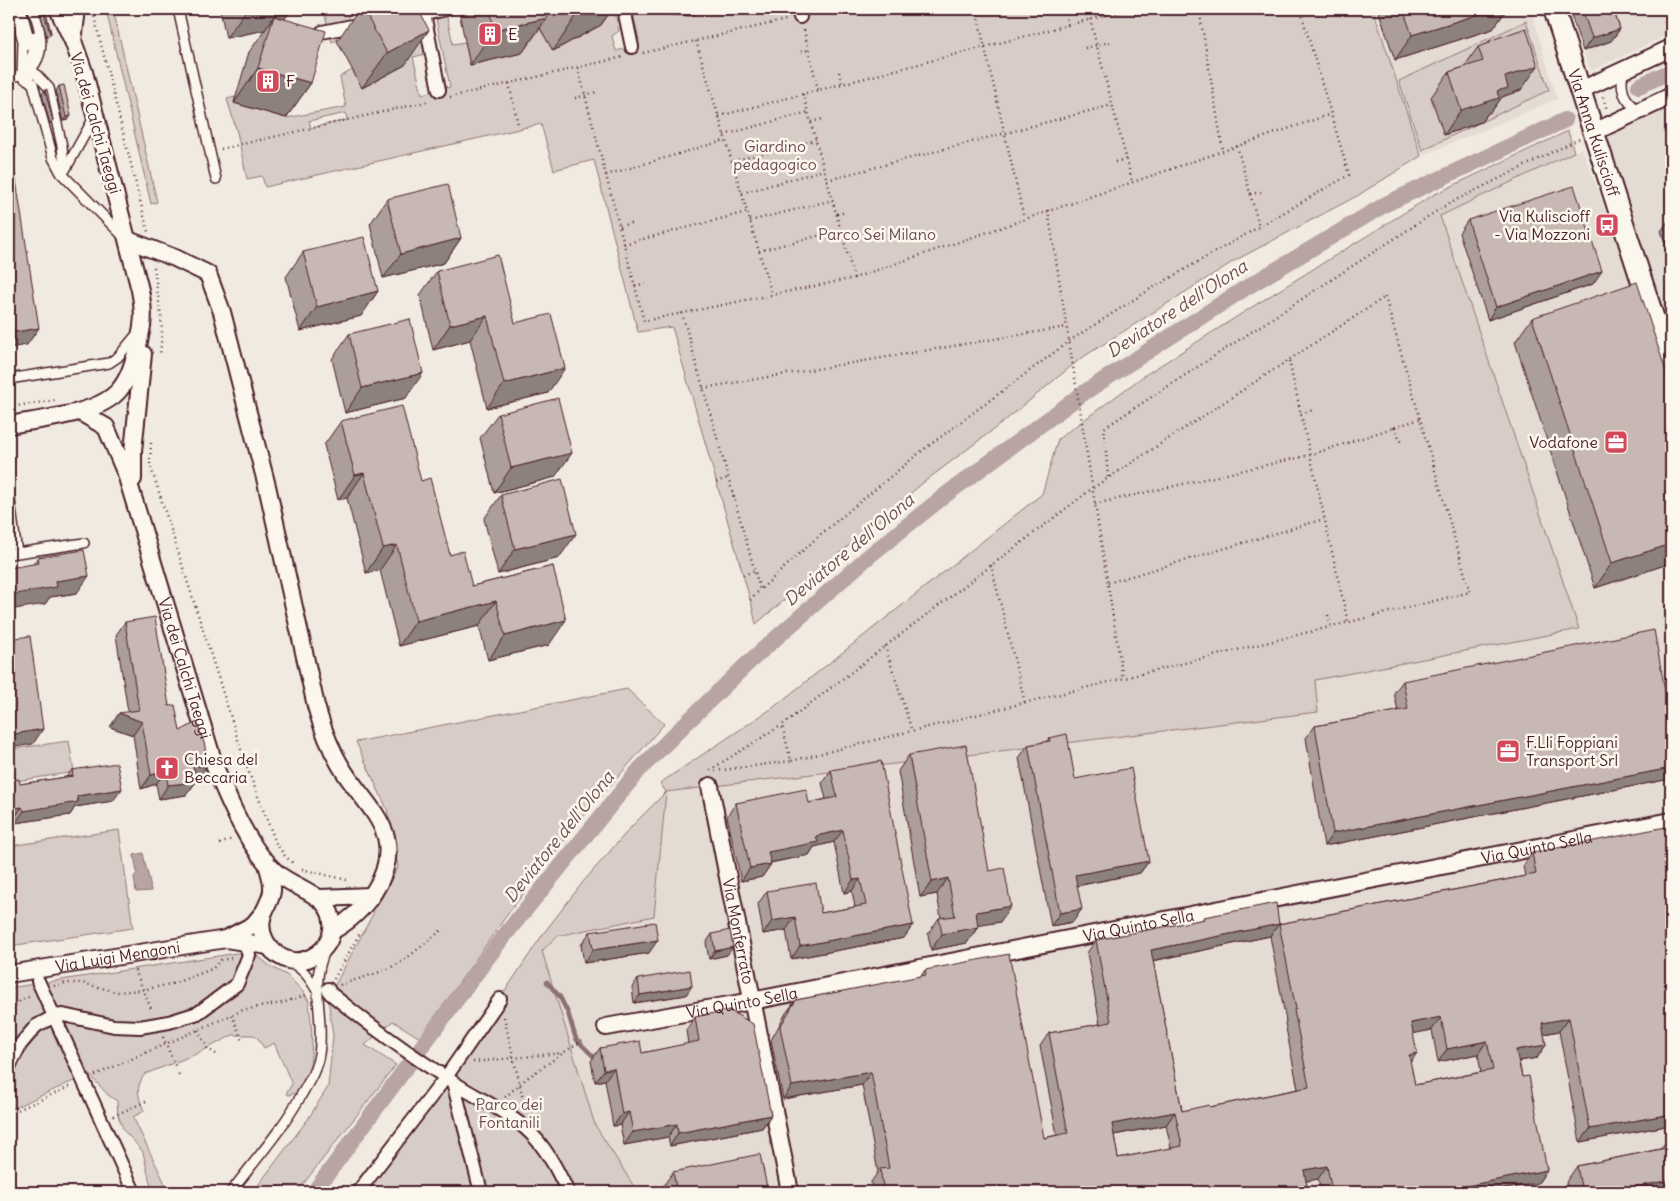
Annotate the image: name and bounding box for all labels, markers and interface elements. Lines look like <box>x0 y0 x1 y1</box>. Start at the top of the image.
building icon: E <box>477 21 503 47</box>
place label: E <box>508 24 517 44</box>
street label: Via dei Calchi Taeggi <box>66 50 126 196</box>
street label: Via Anna Kuliscioff <box>1564 66 1624 200</box>
building icon: F <box>255 68 281 94</box>
place label: F <box>286 71 295 91</box>
park label: Giardino pedagogico <box>733 136 817 174</box>
place label: Via Kuliscioff - Via Mozzoni <box>1494 206 1591 244</box>
bus stop icon: Via Kuliscioff - Via Mozzoni <box>1594 212 1620 238</box>
park label: Parco Sei Milano <box>818 224 936 244</box>
water label: Deviatore dell'Olona <box>1102 254 1253 363</box>
office icon: Vodafone <box>1603 429 1629 455</box>
place label: Vodafone <box>1529 432 1598 452</box>
water label: Deviatore dell'Olona <box>779 487 920 611</box>
street label: Via dei Calchi Taeggi <box>154 595 216 741</box>
place label: F.Lli Foppiani Transport Srl <box>1526 732 1618 770</box>
office icon: F.Lli Foppiani Transport Srl <box>1495 738 1521 764</box>
place label: Chiesa del Beccaria <box>184 749 258 787</box>
church icon: Chiesa del Beccaria <box>154 755 180 781</box>
water label: Deviatore dell'Olona <box>498 765 620 907</box>
street label: Via Quinto Sella <box>1480 827 1594 868</box>
street label: Via Monferrato <box>718 877 759 986</box>
street label: Via Quinto Sella <box>1081 905 1196 946</box>
street label: Via Luigi Mengoni <box>54 937 181 976</box>
street label: Via Quinto Sella <box>685 982 799 1023</box>
park label: Parco dei Fontanili <box>475 1094 543 1132</box>

